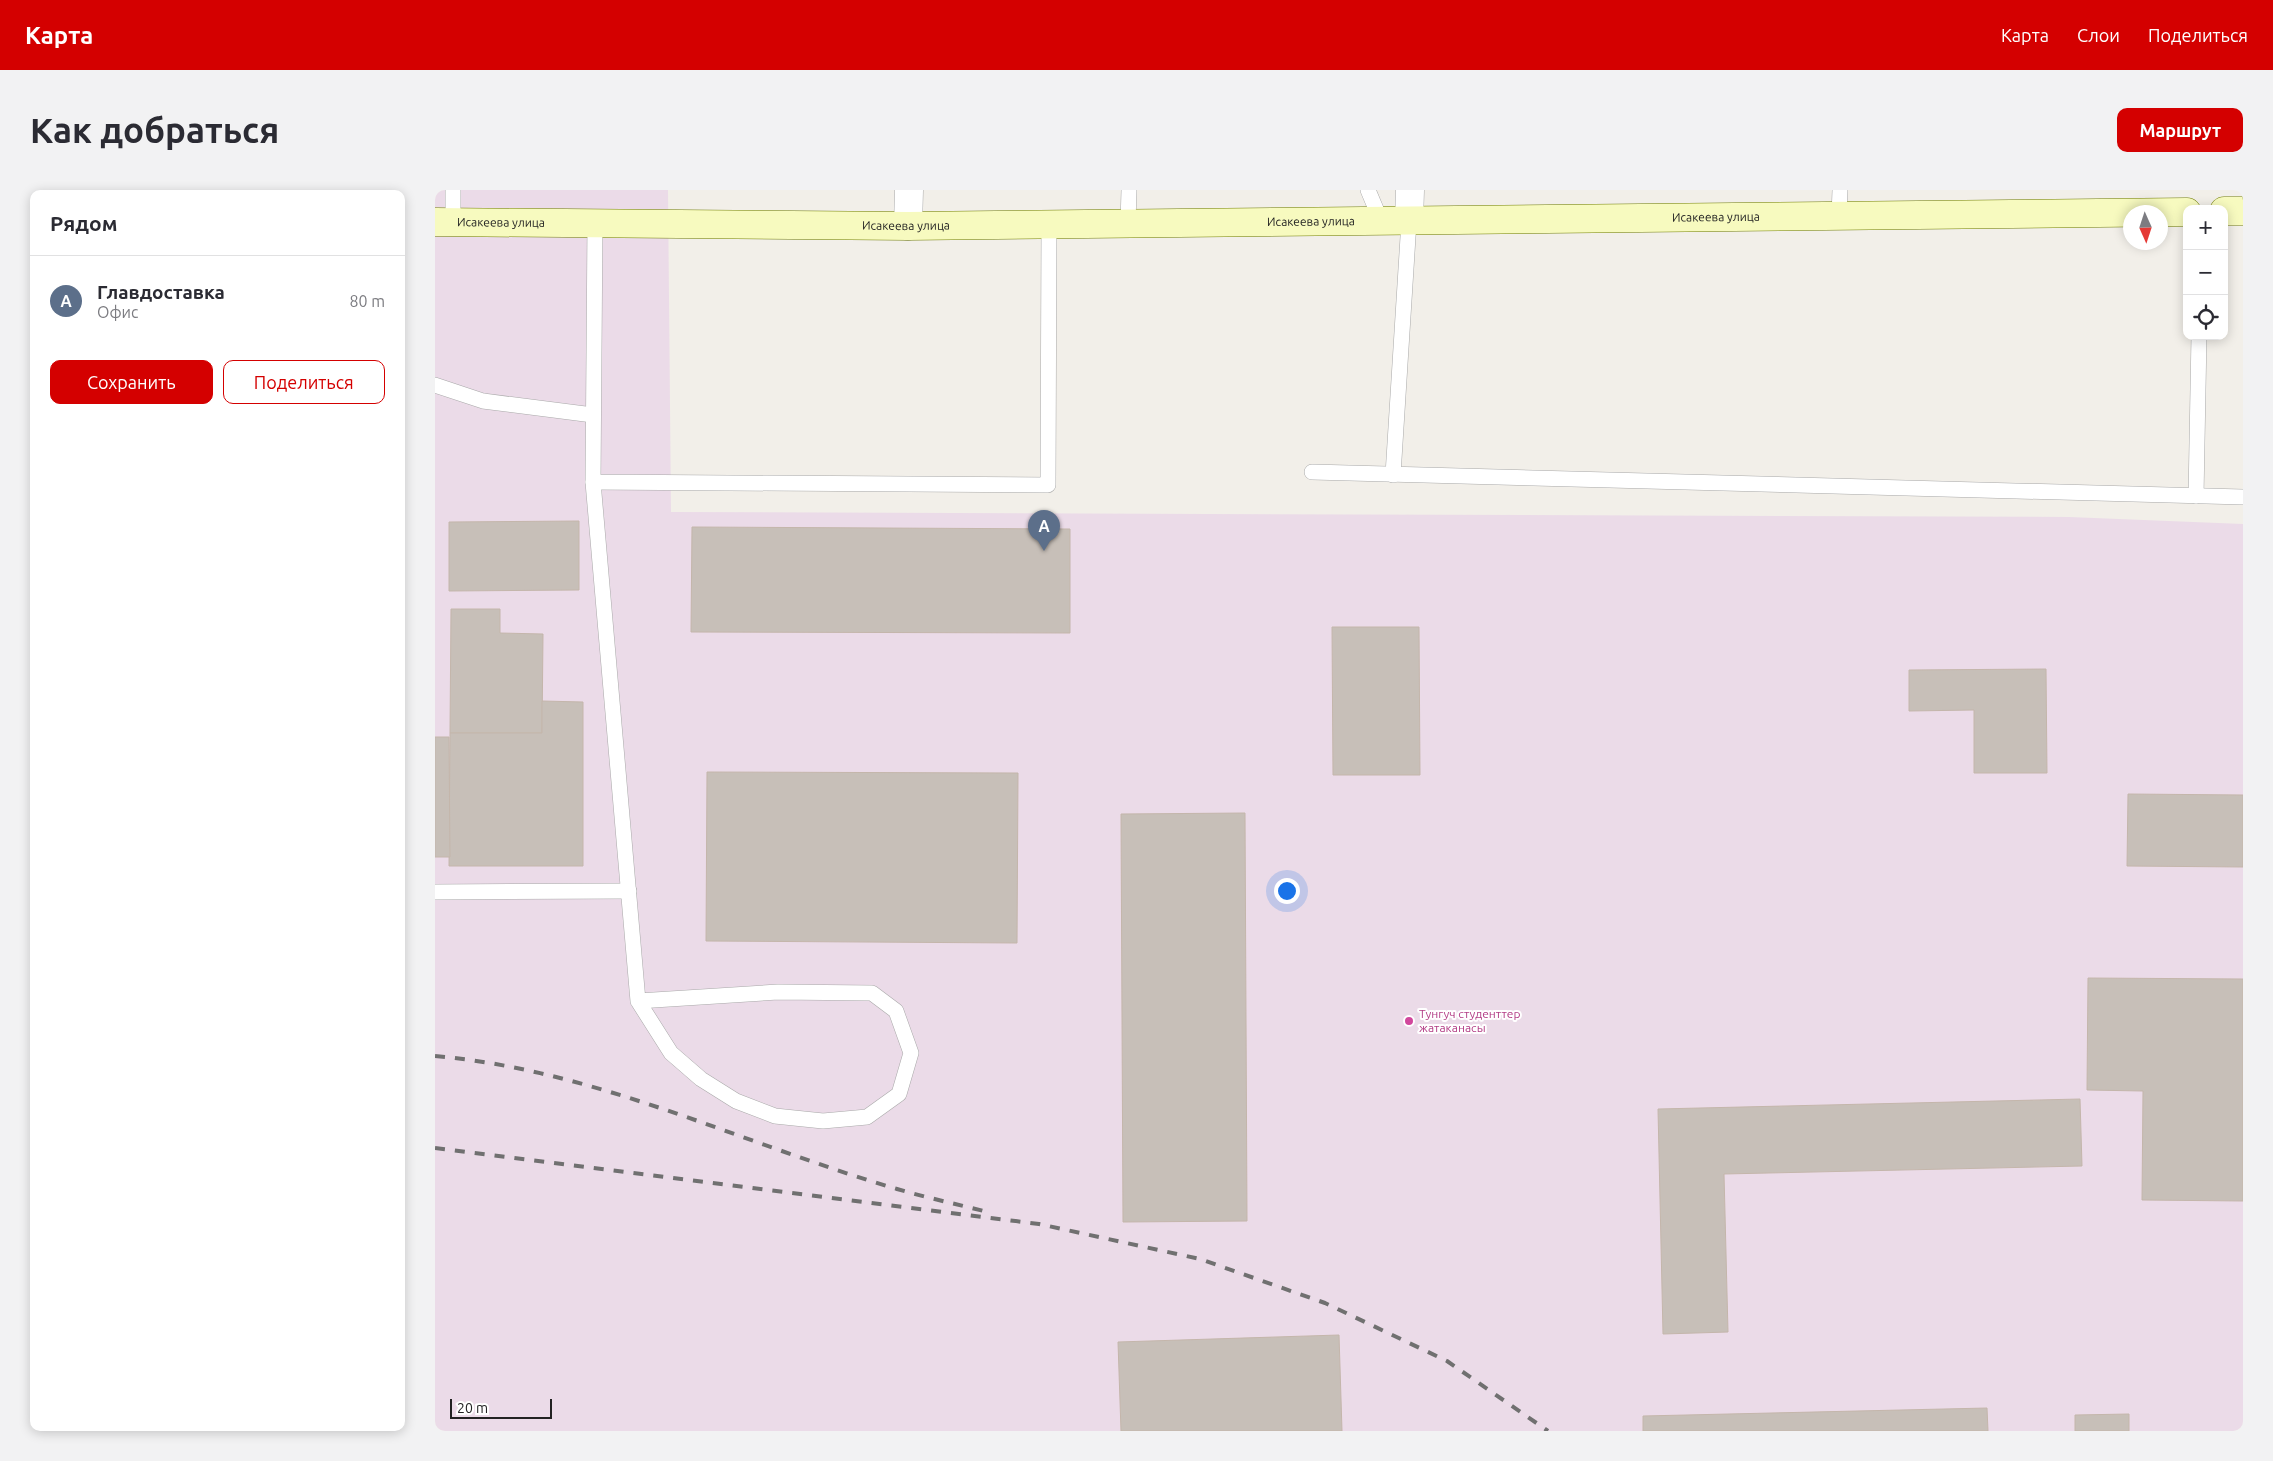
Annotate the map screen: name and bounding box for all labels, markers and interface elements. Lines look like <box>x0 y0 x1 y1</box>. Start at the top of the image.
text: Карта <box>25 22 93 49</box>
text: Карта <box>2001 25 2049 45</box>
text: Слои <box>2077 25 2120 45</box>
text: Поделиться <box>2148 25 2248 45</box>
button: Маршрут <box>2117 108 2243 152</box>
text: Как добраться <box>30 110 279 150</box>
north arrow <box>2123 205 2168 250</box>
map controls <box>2183 205 2228 340</box>
button: + <box>2183 205 2228 250</box>
street label: Исакеева улица <box>1672 210 1760 224</box>
text: Рядом <box>50 211 118 235</box>
street label: Исакеева улица <box>1267 214 1355 228</box>
street label: Исакеева улица <box>457 215 545 229</box>
street label: Исакеева улица <box>862 219 950 232</box>
button: − <box>2183 250 2228 295</box>
text: Главдоставка <box>97 281 225 303</box>
text: A <box>60 292 72 310</box>
text: 80 m <box>349 292 385 310</box>
button: locate <box>2183 295 2228 340</box>
text: Офис <box>97 303 138 321</box>
button: Сохранить <box>50 360 213 404</box>
button: Поделиться <box>223 360 385 404</box>
pin: A <box>1028 510 1060 551</box>
your location <box>1274 878 1300 904</box>
place label: Тунгуч студенттер жатаканасы <box>1419 1007 1520 1034</box>
marker: Тунгуч студенттер жатаканасы <box>1403 1015 1415 1027</box>
scale bar <box>450 1396 553 1419</box>
text: 20 m <box>457 1400 488 1416</box>

